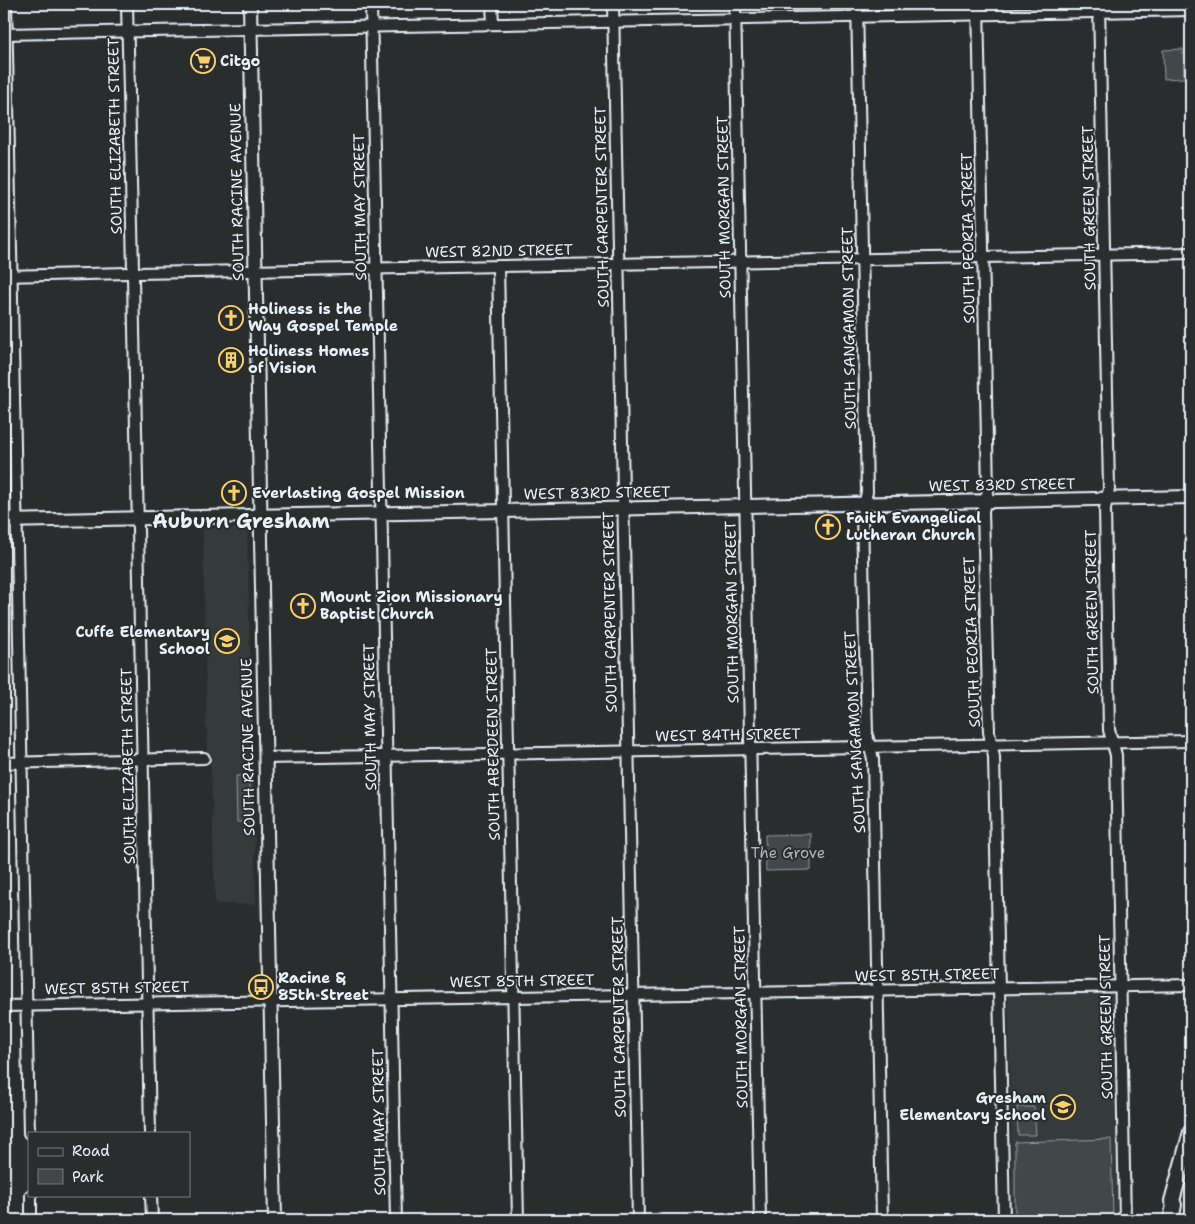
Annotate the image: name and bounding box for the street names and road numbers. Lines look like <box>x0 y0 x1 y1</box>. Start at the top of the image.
street label: SOUTH ELIZABETH STREET <box>103 38 127 234</box>
street label: SOUTH RACINE AVENUE <box>225 103 249 281</box>
street label: SOUTH CARPENTER STREET <box>590 106 614 308</box>
street label: SOUTH MORGAN STREET <box>712 116 736 298</box>
street label: SOUTH GREEN STREET <box>1078 125 1100 291</box>
street label: SOUTH MAY STREET <box>349 133 371 281</box>
street label: SOUTH PEORIA STREET <box>957 152 979 324</box>
street label: SOUTH SANGAMON STREET <box>837 227 861 429</box>
street label: WEST 82ND STREET <box>425 240 573 262</box>
street label: WEST 83RD STREET <box>928 474 1076 496</box>
street label: WEST 83RD STREET <box>523 482 671 504</box>
street label: SOUTH CARPENTER STREET <box>598 511 622 713</box>
street label: SOUTH MORGAN STREET <box>720 521 744 703</box>
street label: SOUTH GREEN STREET <box>1081 529 1103 695</box>
street label: SOUTH PEORIA STREET <box>959 556 985 728</box>
street label: SOUTH SANGAMON STREET <box>840 630 870 834</box>
street label: SOUTH MAY STREET <box>359 643 381 791</box>
street label: SOUTH ABERDEEN STREET <box>481 647 505 841</box>
street label: SOUTH RACINE AVENUE <box>236 658 260 836</box>
street label: SOUTH ELIZABETH STREET <box>116 668 140 864</box>
street label: WEST 84TH STREET <box>655 724 801 746</box>
street label: SOUTH CARPENTER STREET <box>607 916 631 1118</box>
street label: SOUTH MORGAN STREET <box>729 926 753 1108</box>
street label: SOUTH GREEN STREET <box>1095 934 1117 1100</box>
street label: WEST 85TH STREET <box>854 964 1000 986</box>
street label: WEST 85TH STREET <box>449 970 595 992</box>
street label: WEST 85TH STREET <box>44 977 190 999</box>
street label: SOUTH MAY STREET <box>368 1048 390 1196</box>

